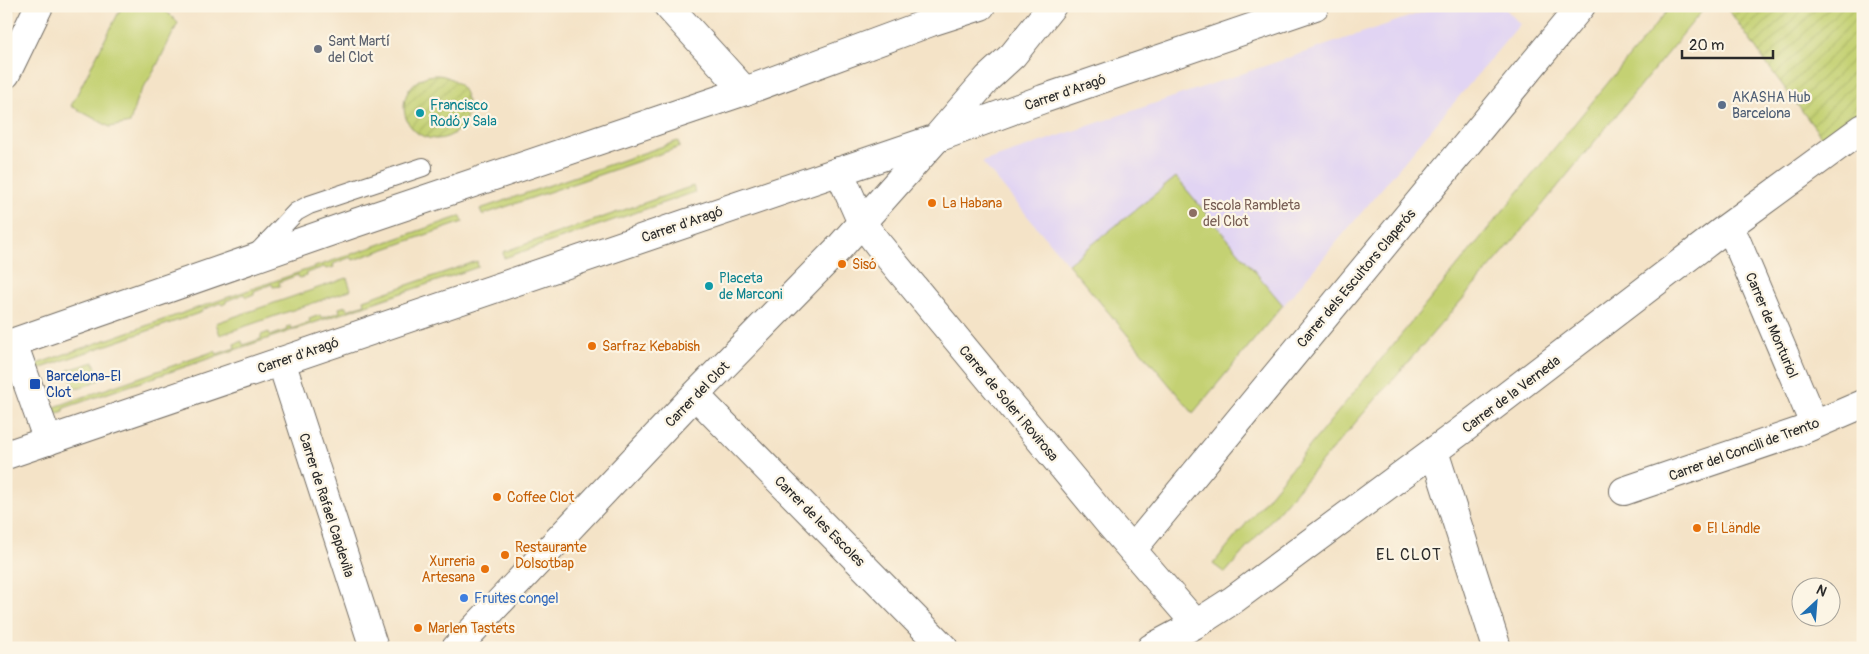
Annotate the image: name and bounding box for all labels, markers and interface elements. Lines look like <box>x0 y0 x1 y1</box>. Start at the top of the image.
scale bar <box>1682 28 1773 60</box>
place label: Sant Martí del Clot <box>328 33 390 66</box>
text: 20 m <box>1689 36 1724 55</box>
marker: Sant Martí del Clot <box>312 43 324 55</box>
street label: Carrer d'Aragó <box>1022 71 1108 114</box>
place label: AKASHA Hub Barcelona <box>1732 89 1811 122</box>
place label: Francisco Rodó y Sala <box>430 97 497 130</box>
marker: AKASHA Hub Barcelona <box>1716 99 1728 111</box>
marker: Francisco Rodó y Sala <box>414 107 426 119</box>
place label: La Habana <box>942 195 1002 212</box>
marker: La Habana <box>926 197 938 209</box>
place label: Escola Rambleta del Clot <box>1203 197 1300 230</box>
street label: Carrer d'Aragó <box>639 203 725 246</box>
street label: Carrer dels Escultors Claperós <box>1293 205 1420 351</box>
marker: Escola Rambleta del Clot <box>1187 207 1199 219</box>
place label: Sisó <box>852 256 877 273</box>
marker: Sisó <box>836 258 848 270</box>
place label: Placeta de Marconi <box>719 270 783 303</box>
street label: Carrer de Monturiol <box>1742 270 1801 381</box>
marker: Placeta de Marconi <box>703 280 715 292</box>
street label: Carrer d'Aragó <box>255 334 341 377</box>
place label: Sarfraz Kebabish <box>602 338 700 355</box>
marker: Sarfraz Kebabish <box>586 340 598 352</box>
street label: Carrer de Soler i Rovirosa <box>955 342 1062 465</box>
street label: Carrer de la Verneda <box>1459 352 1564 437</box>
street label: Carrer del Clot <box>662 358 733 431</box>
place label: Barcelona-El Clot <box>46 368 121 401</box>
marker: Barcelona-El Clot <box>28 377 42 391</box>
street label: Carrer del Concili de Trento <box>1667 414 1822 485</box>
street label: Carrer de Rafael Capdevila <box>295 431 358 579</box>
street label: Carrer de les Escoles <box>771 473 869 571</box>
place label: Coffee Clot <box>507 489 575 506</box>
marker: Coffee Clot <box>491 491 503 503</box>
place label: El Ländle <box>1707 520 1760 537</box>
marker: El Ländle <box>1691 522 1703 534</box>
place label: Restaurante Dolsotbap <box>515 539 587 572</box>
district label: EL CLOT <box>1376 545 1442 565</box>
marker: Restaurante Dolsotbap <box>499 549 511 561</box>
place label: Xurreria Artesana <box>422 553 475 586</box>
marker: Xurreria Artesana <box>479 563 491 575</box>
north arrow <box>1792 576 1842 626</box>
text: N <box>1813 581 1829 600</box>
place label: Fruites congel <box>474 590 559 607</box>
marker: Fruites congel <box>458 592 470 604</box>
place label: Marlen Tastets <box>428 620 515 637</box>
marker: Marlen Tastets <box>412 622 424 634</box>

